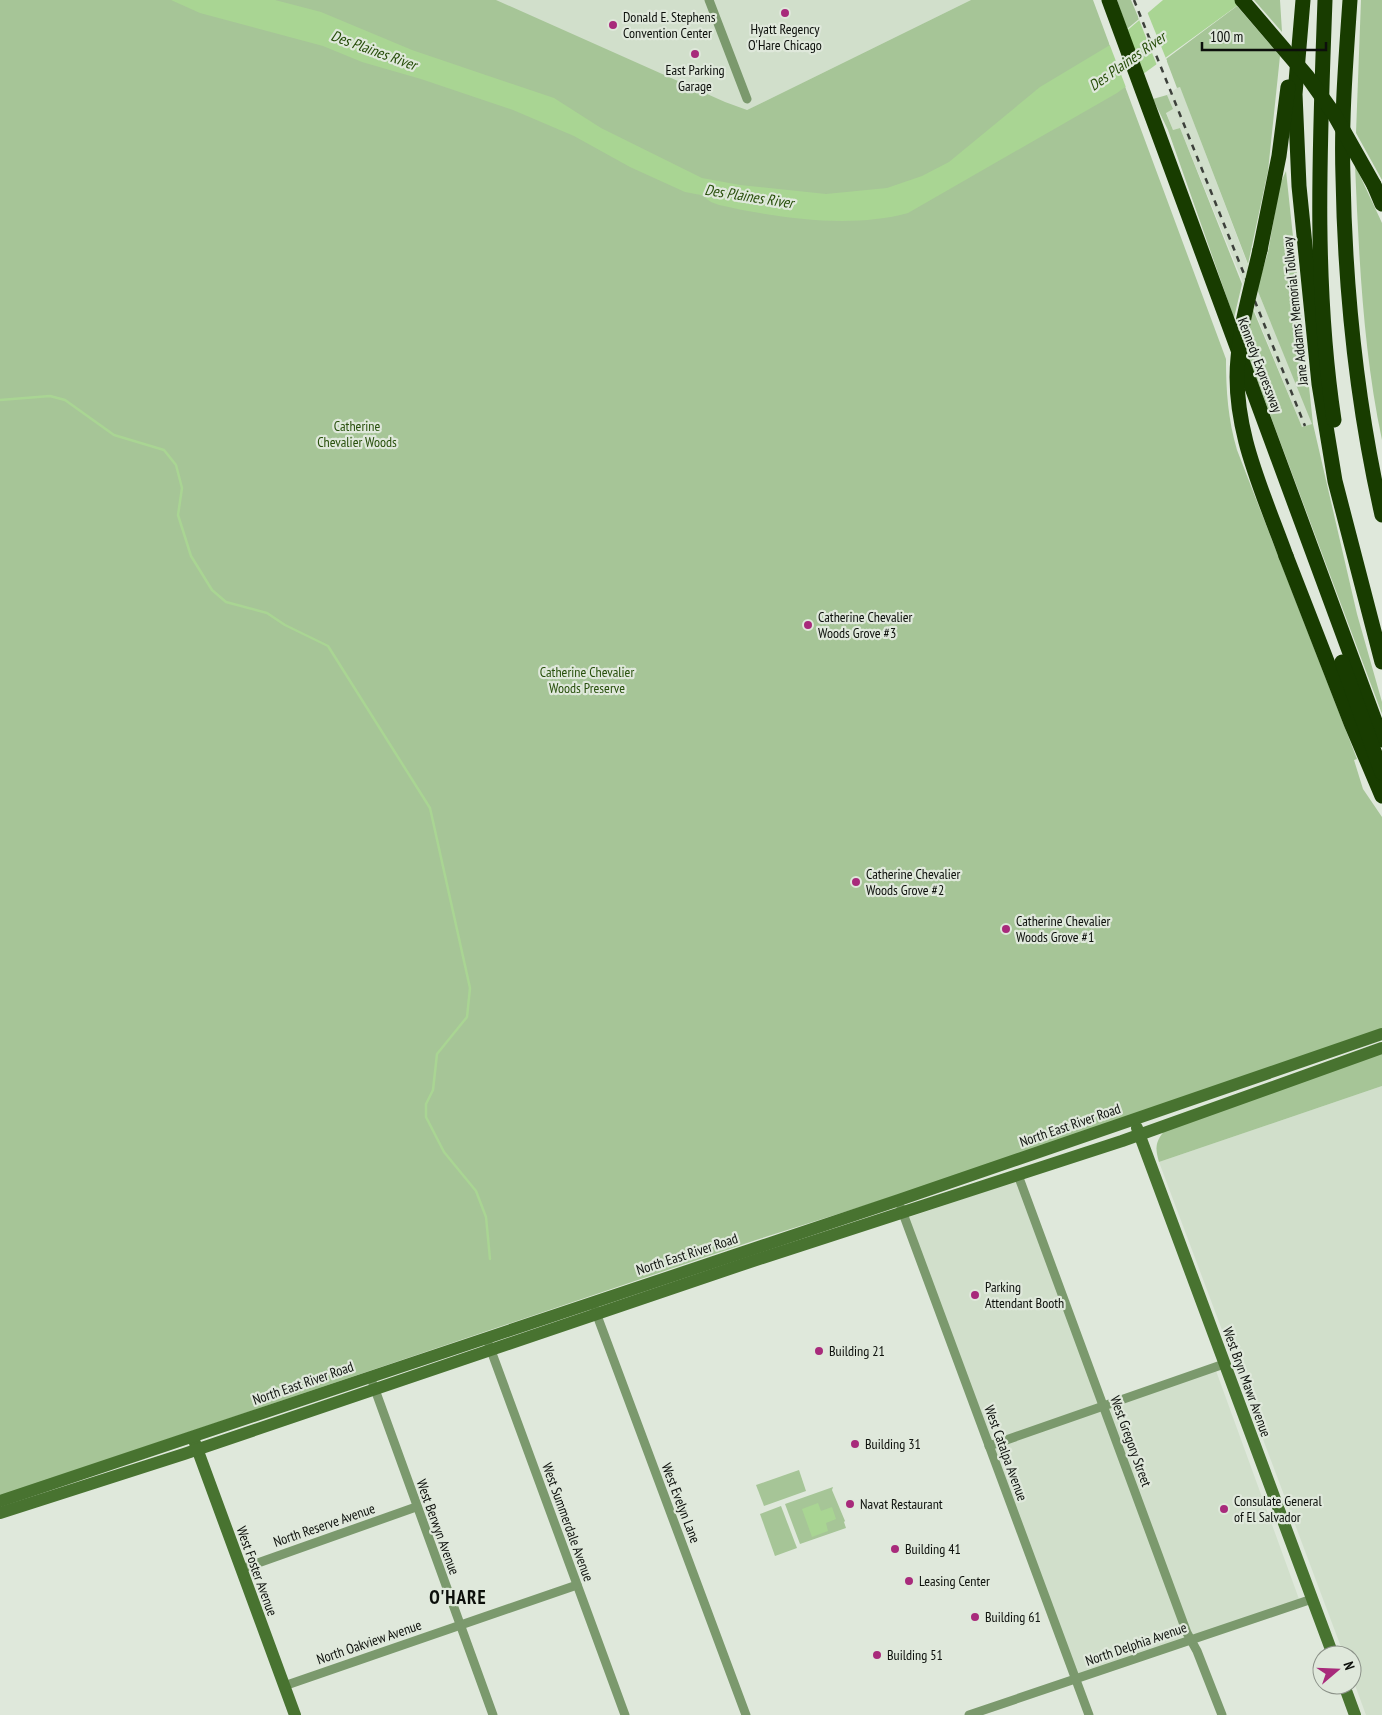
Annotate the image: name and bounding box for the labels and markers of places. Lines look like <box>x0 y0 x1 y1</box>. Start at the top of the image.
marker: Hyatt Regency O'Hare Chicago <box>779 7 791 19</box>
place label: Donald E. Stephens Convention Center <box>623 8 716 42</box>
marker: Donald E. Stephens Convention Center <box>607 19 619 31</box>
place label: Hyatt Regency O'Hare Chicago <box>748 20 822 54</box>
marker: East Parking Garage <box>689 48 701 60</box>
place label: East Parking Garage <box>665 61 725 95</box>
place label: Catherine Chevalier Woods Grove #3 <box>818 608 913 642</box>
marker: Catherine Chevalier Woods Grove #3 <box>802 619 814 631</box>
place label: Catherine Chevalier Woods Grove #2 <box>866 865 961 899</box>
marker: Catherine Chevalier Woods Grove #2 <box>850 876 862 888</box>
place label: Catherine Chevalier Woods Grove #1 <box>1016 912 1111 946</box>
marker: Catherine Chevalier Woods Grove #1 <box>1000 923 1012 935</box>
place label: Parking Attendant Booth <box>985 1278 1064 1312</box>
marker: Parking Attendant Booth <box>969 1289 981 1301</box>
place label: Building 21 <box>829 1342 885 1360</box>
marker: Building 21 <box>813 1345 825 1357</box>
place label: Building 31 <box>865 1435 921 1453</box>
marker: Building 31 <box>849 1438 861 1450</box>
place label: Consulate General of El Salvador <box>1234 1492 1322 1526</box>
place label: Navat Restaurant <box>860 1495 943 1513</box>
marker: Navat Restaurant <box>844 1498 856 1510</box>
marker: Consulate General of El Salvador <box>1218 1503 1230 1515</box>
place label: Building 41 <box>905 1540 961 1558</box>
marker: Building 41 <box>889 1543 901 1555</box>
place label: Leasing Center <box>919 1572 990 1590</box>
marker: Leasing Center <box>903 1575 915 1587</box>
place label: Building 61 <box>985 1608 1041 1626</box>
marker: Building 61 <box>969 1611 981 1623</box>
place label: Building 51 <box>887 1646 943 1664</box>
marker: Building 51 <box>871 1649 883 1661</box>

